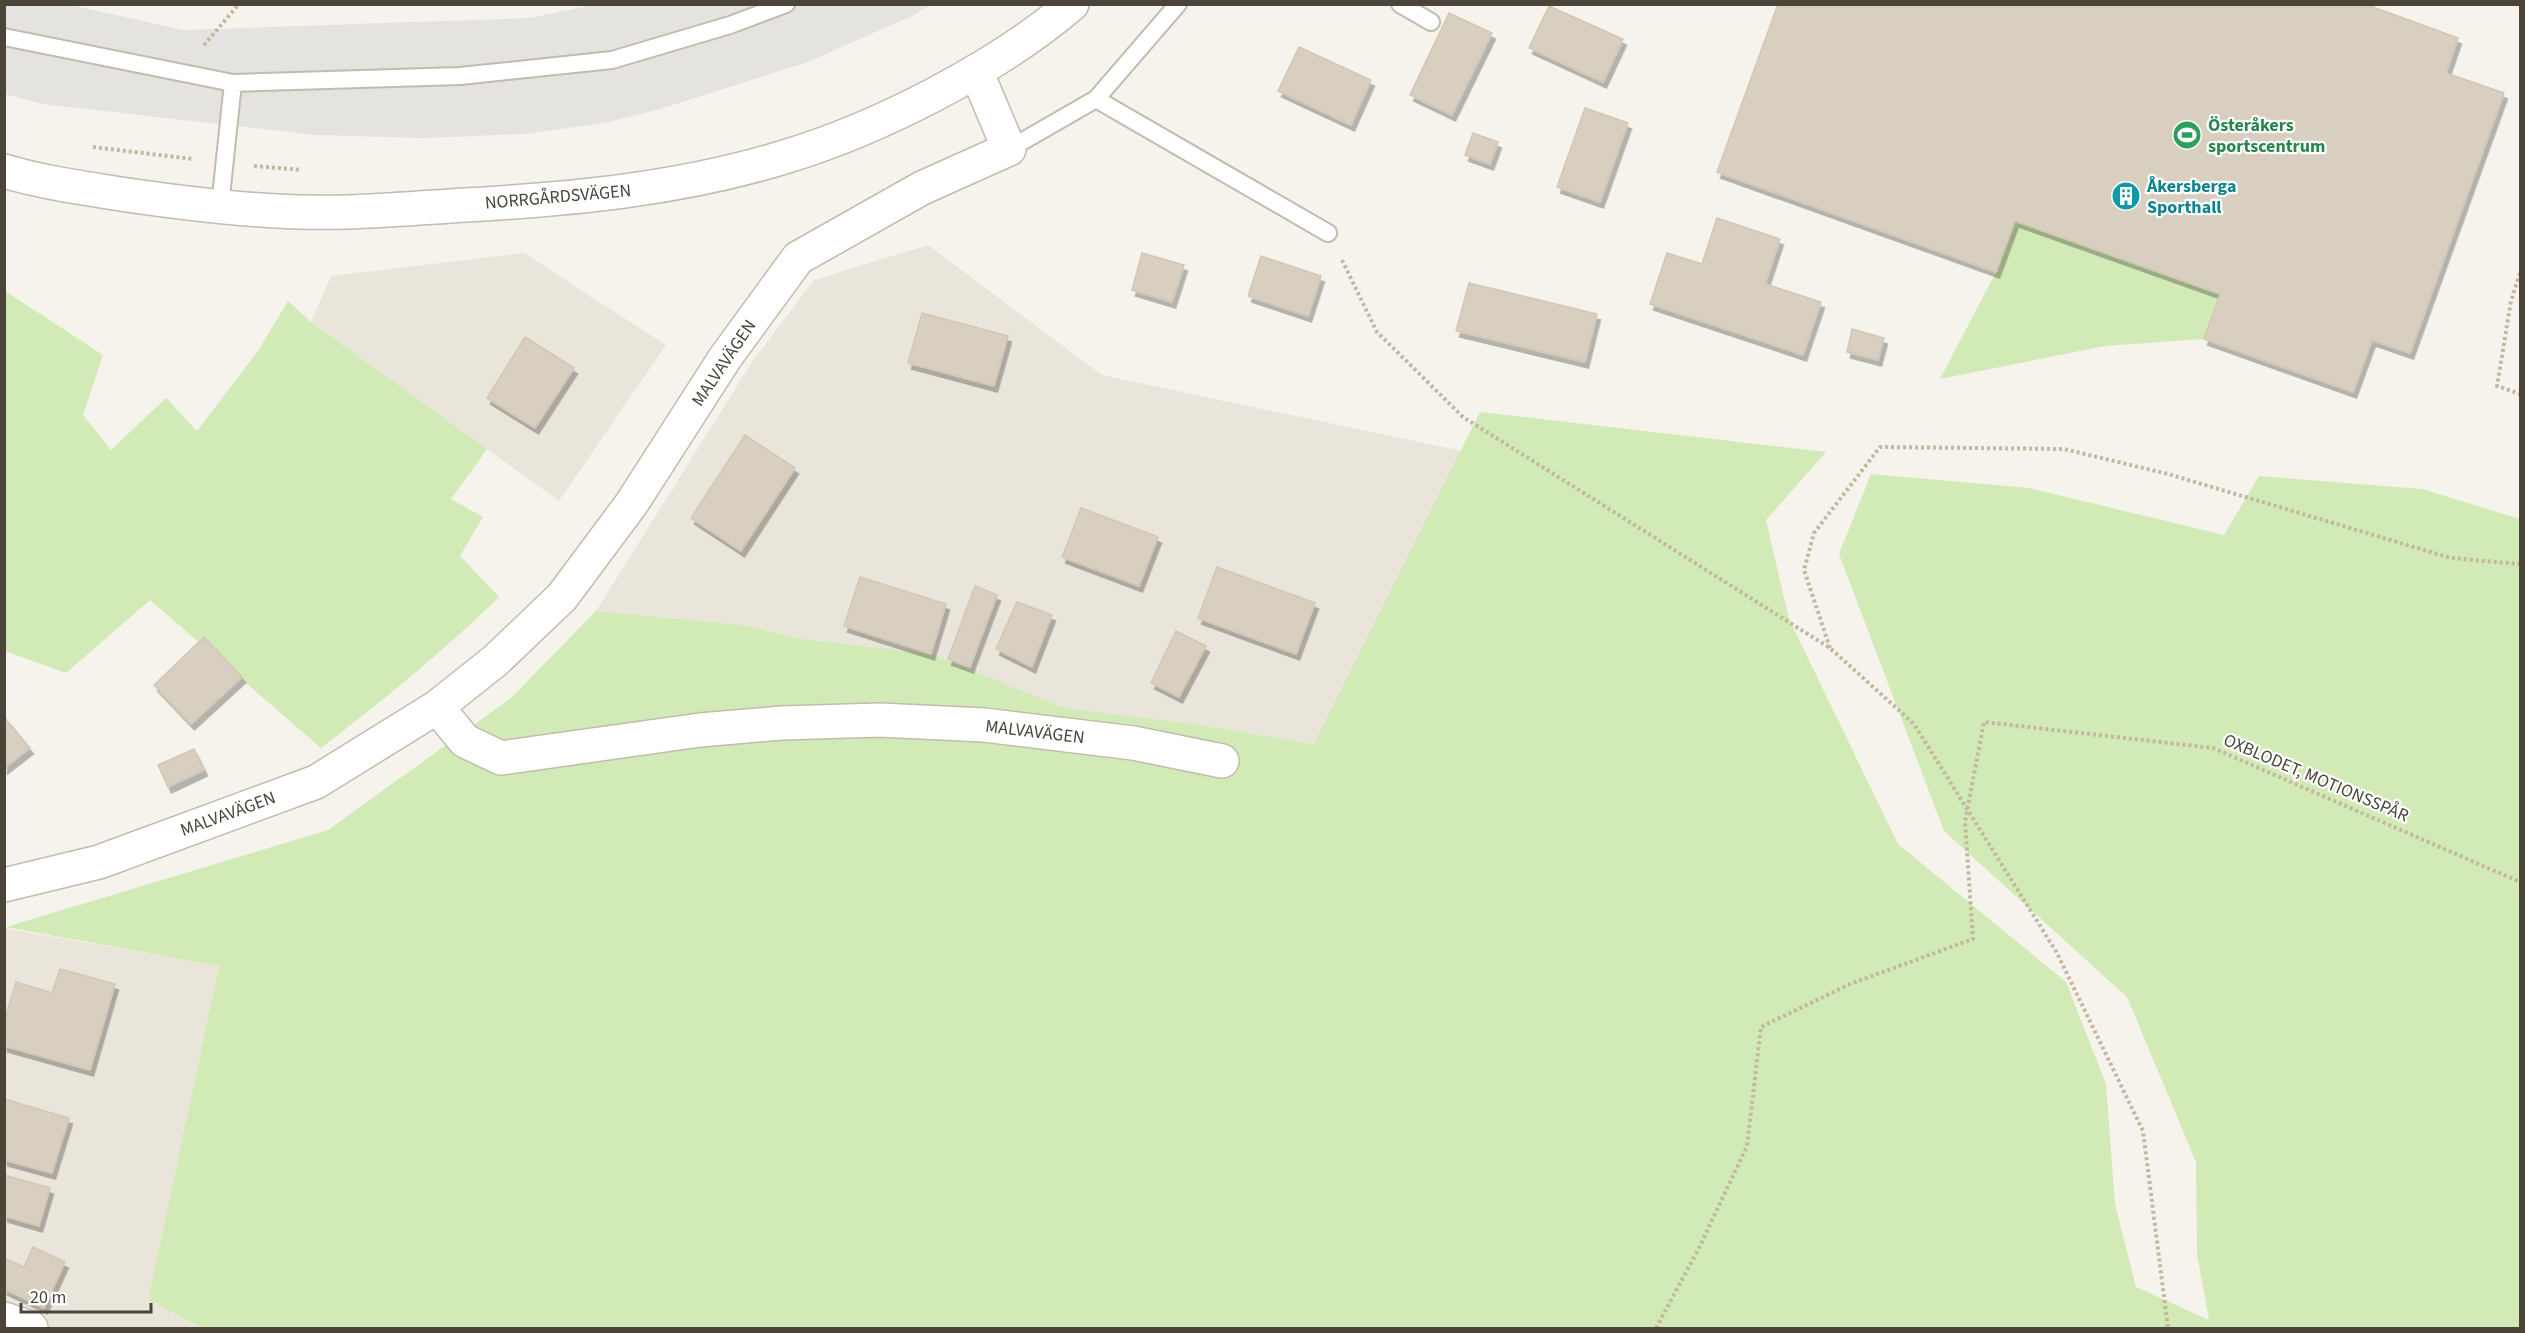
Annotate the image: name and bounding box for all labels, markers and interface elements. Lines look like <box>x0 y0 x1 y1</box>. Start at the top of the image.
place label: Österåkers sportscentrum <box>2208 113 2325 159</box>
sports icon: Österåkers sportscentrum <box>2171 119 2203 151</box>
place label: Åkersberga Sporthall <box>2146 174 2236 220</box>
street label: NORRGÅRDSVÄGEN <box>484 178 632 216</box>
building icon: Åkersberga Sporthall <box>2110 180 2142 212</box>
street label: MALVAVÄGEN <box>686 315 762 411</box>
street label: MALVAVÄGEN <box>984 714 1086 750</box>
street label: OXBLODET, MOTIONSSPÅR <box>2220 728 2412 828</box>
street label: MALVAVÄGEN <box>177 785 279 843</box>
scale bar <box>21 1276 152 1314</box>
text: 20 m <box>30 1285 66 1310</box>

